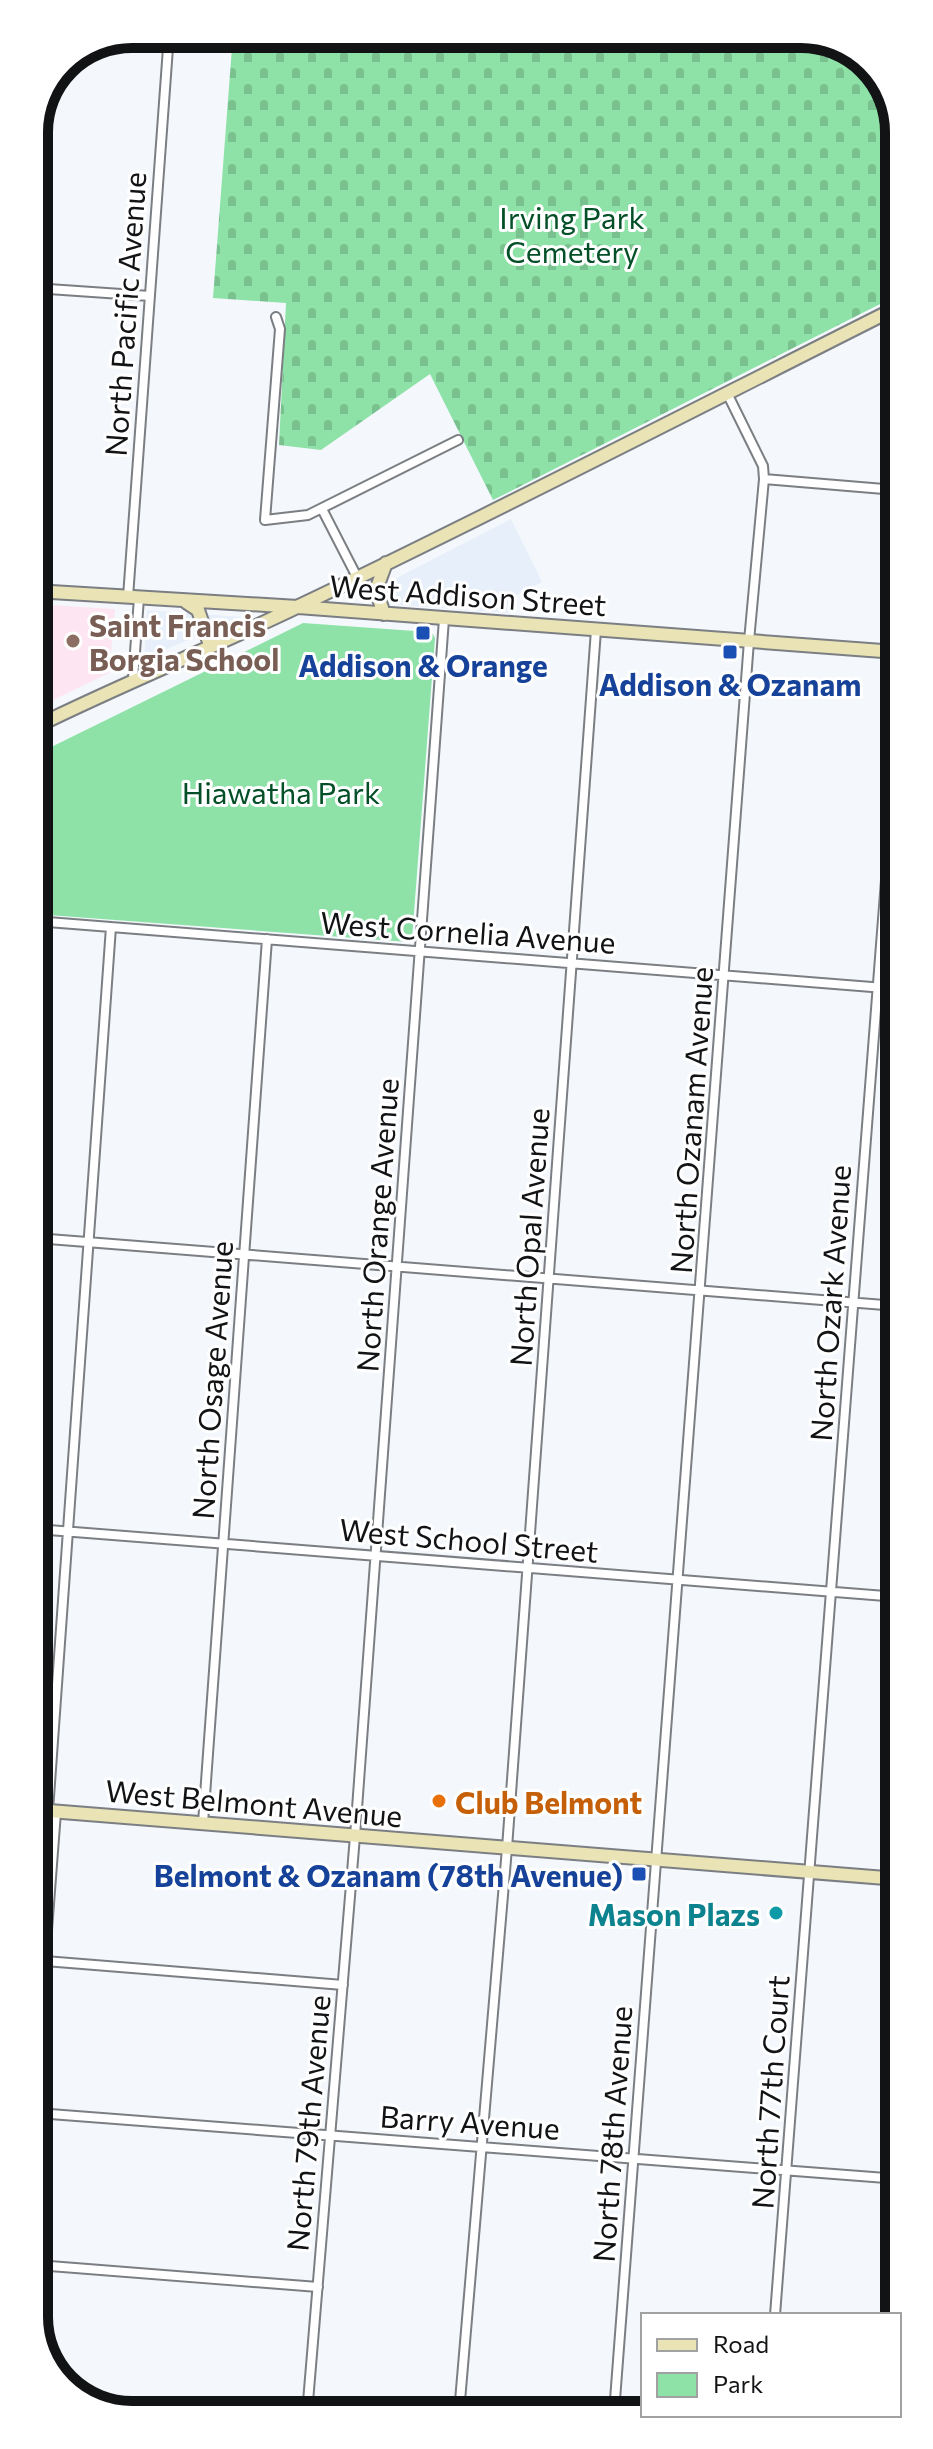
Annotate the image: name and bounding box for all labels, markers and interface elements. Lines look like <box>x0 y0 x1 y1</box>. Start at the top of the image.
street label: North Pacific Avenue <box>96 171 152 457</box>
park label: Irving Park Cemetery <box>499 198 645 269</box>
street label: West Addison Street <box>328 566 608 622</box>
place label: Saint Francis Borgia School <box>89 606 279 677</box>
marker: Addison & Orange <box>414 624 432 642</box>
marker: Saint Francis Borgia School <box>64 632 82 650</box>
marker: Addison & Ozanam <box>721 643 739 661</box>
place label: Addison & Orange <box>298 646 548 683</box>
place label: Addison & Ozanam <box>599 665 861 702</box>
park label: Hiawatha Park <box>182 773 380 810</box>
street label: West Cornelia Avenue <box>319 902 617 960</box>
street label: North Ozanam Avenue <box>661 965 719 1275</box>
street label: North Orange Avenue <box>347 1077 405 1373</box>
street label: North Opal Avenue <box>501 1106 555 1368</box>
street label: North Ozark Avenue <box>801 1164 857 1442</box>
street label: North Osage Avenue <box>183 1239 239 1521</box>
street label: West School Street <box>338 1509 600 1569</box>
street label: West Belmont Avenue <box>104 1771 404 1833</box>
place label: Club Belmont <box>455 1783 642 1820</box>
marker: Club Belmont <box>430 1792 448 1810</box>
place label: Belmont & Ozanam (78th Avenue) <box>154 1856 623 1893</box>
marker: Belmont & Ozanam (78th Avenue) <box>630 1865 648 1883</box>
place label: Mason Plazs <box>588 1895 760 1932</box>
marker: Mason Plazs <box>767 1904 785 1922</box>
street label: North 77th Court <box>742 1974 796 2210</box>
street label: North 79th Avenue <box>277 1993 337 2253</box>
street label: North 78th Avenue <box>584 2005 638 2263</box>
street label: Barry Avenue <box>379 2096 561 2146</box>
legend <box>641 2313 901 2417</box>
text: Road <box>713 2329 769 2358</box>
text: Park <box>713 2369 763 2398</box>

